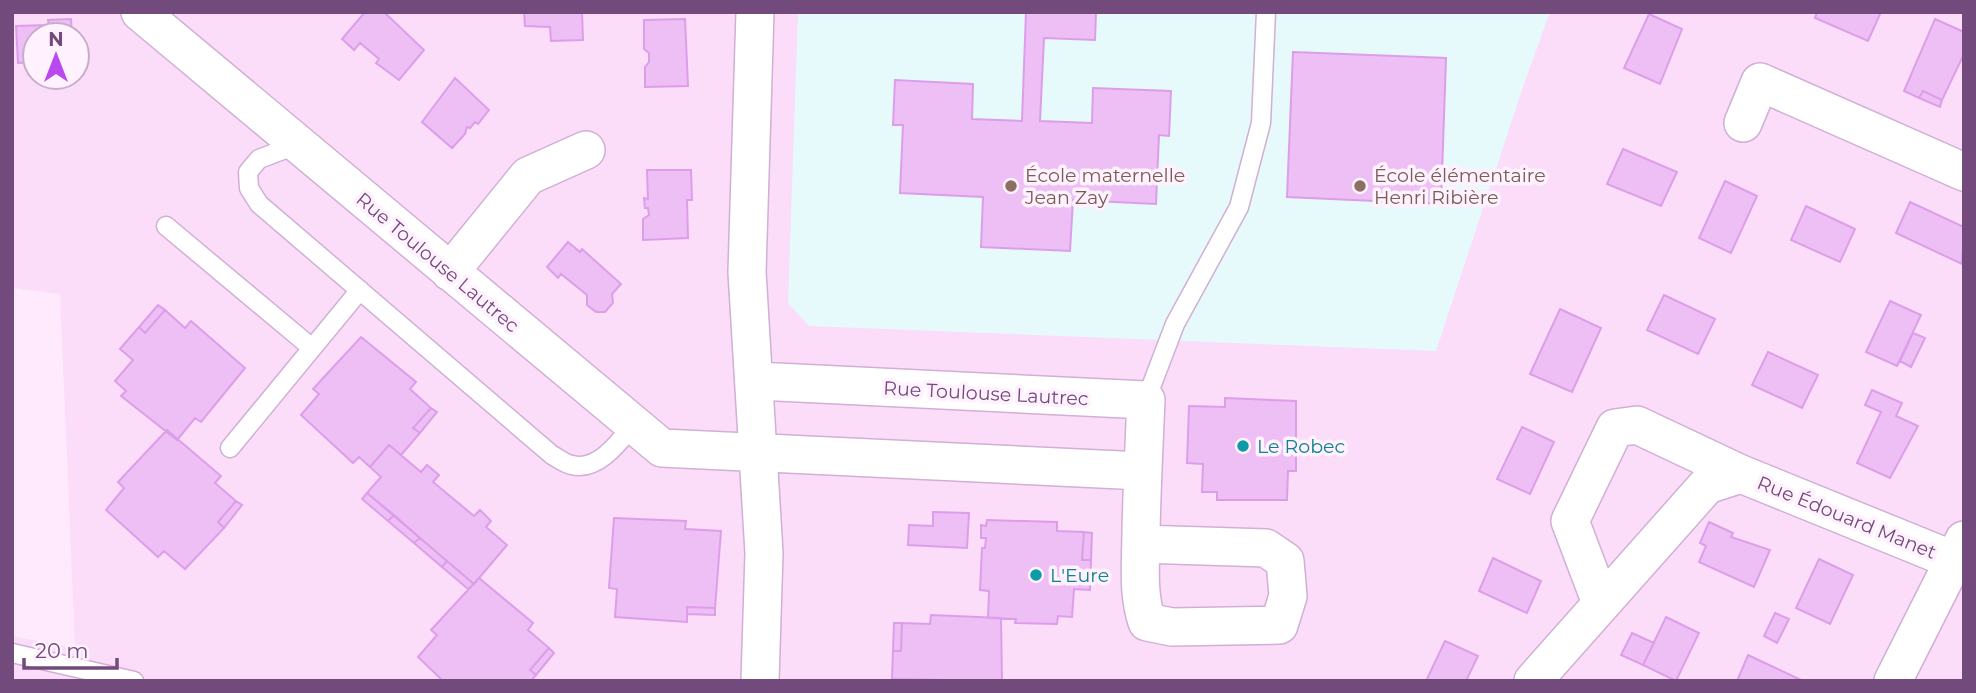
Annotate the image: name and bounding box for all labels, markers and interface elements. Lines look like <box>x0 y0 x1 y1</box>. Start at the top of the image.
north arrow <box>21 21 91 91</box>
text: N <box>48 28 64 51</box>
place label: École maternelle Jean Zay <box>1024 164 1185 209</box>
place label: École élémentaire Henri Ribière <box>1374 164 1546 209</box>
marker: École maternelle Jean Zay <box>1003 178 1019 194</box>
marker: École élémentaire Henri Ribière <box>1352 178 1368 194</box>
street label: Rue Toulouse Lautrec <box>352 188 524 337</box>
street label: Rue Toulouse Lautrec <box>883 377 1089 410</box>
place label: Le Robec <box>1257 435 1345 458</box>
marker: Le Robec <box>1235 438 1251 454</box>
street label: Rue Édouard Manet <box>1754 471 1940 564</box>
place label: L'Eure <box>1050 564 1109 587</box>
marker: L'Eure <box>1028 567 1044 583</box>
scale bar <box>24 626 117 670</box>
text: 20 m <box>35 638 89 663</box>

